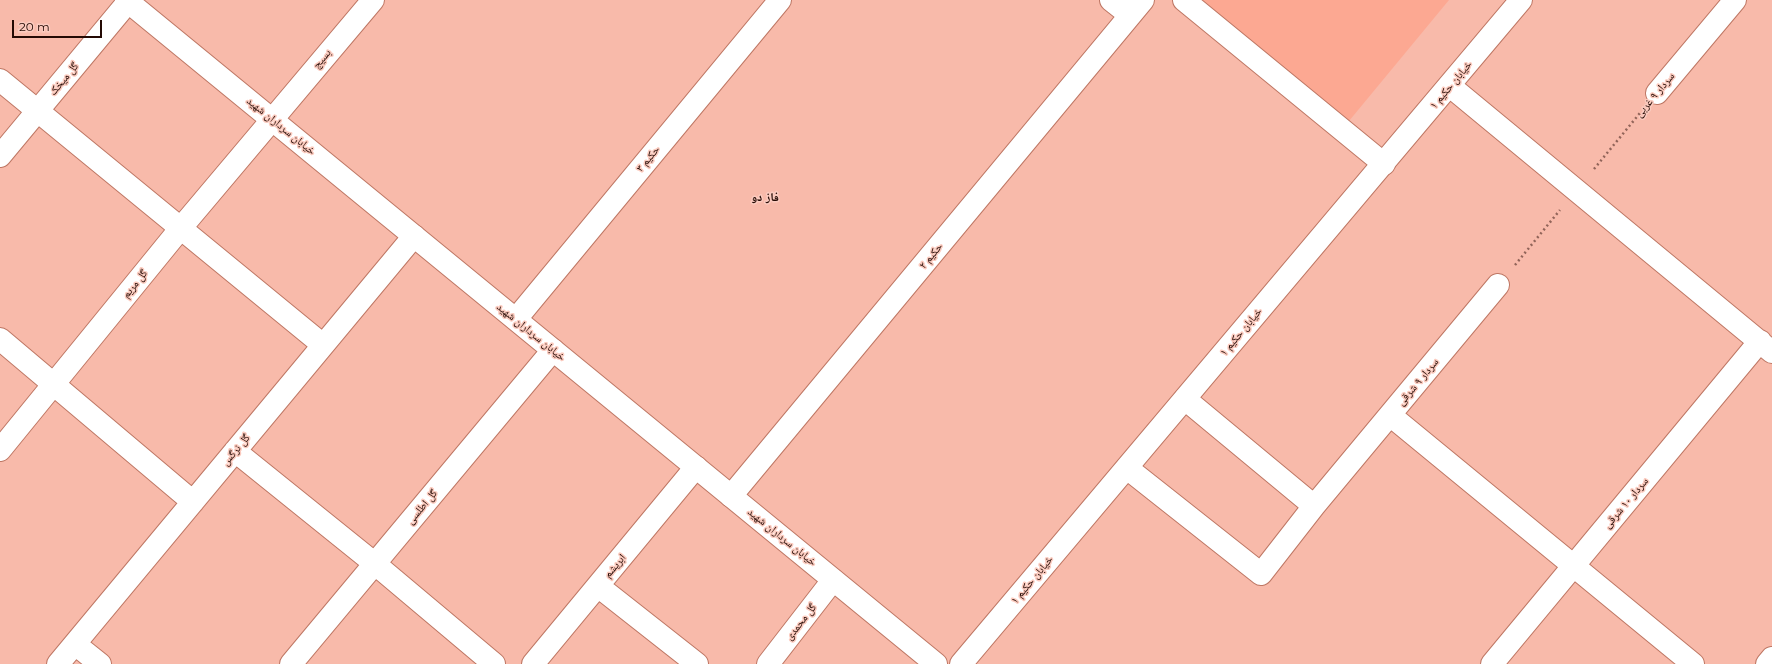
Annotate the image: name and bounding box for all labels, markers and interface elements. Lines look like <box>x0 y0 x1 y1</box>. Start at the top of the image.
scale bar <box>14 12 104 38</box>
text: 20 m <box>19 19 50 34</box>
street label: بسیج <box>310 46 334 72</box>
street label: خیابان حکیم ۱ <box>1427 58 1475 112</box>
street label: گل میخک <box>46 60 82 98</box>
street label: سردار ۹ غربی <box>1632 70 1678 120</box>
street label: خیابان سرداران شهید <box>244 94 318 158</box>
street label: حکیم ۳ <box>633 143 663 175</box>
district label: فاز دو <box>751 190 779 204</box>
street label: حکیم ۲ <box>916 240 946 272</box>
street label: گل مریم <box>119 267 151 301</box>
street label: خیابان سرداران شهید <box>494 300 568 364</box>
street label: خیابان حکیم ۱ <box>1217 305 1265 359</box>
street label: سردار ۹ شرقی <box>1394 356 1442 408</box>
street label: گل نرگس <box>219 432 253 468</box>
street label: سردار ۱۰ شرقی <box>1601 475 1651 531</box>
street label: گل اطلسی <box>404 487 440 527</box>
street label: خیابان سرداران شهید <box>745 505 819 569</box>
street label: ابریشم <box>601 551 629 581</box>
street label: خیابان حکیم ۱ <box>1008 553 1056 607</box>
street label: گل محمدی <box>783 601 819 643</box>

